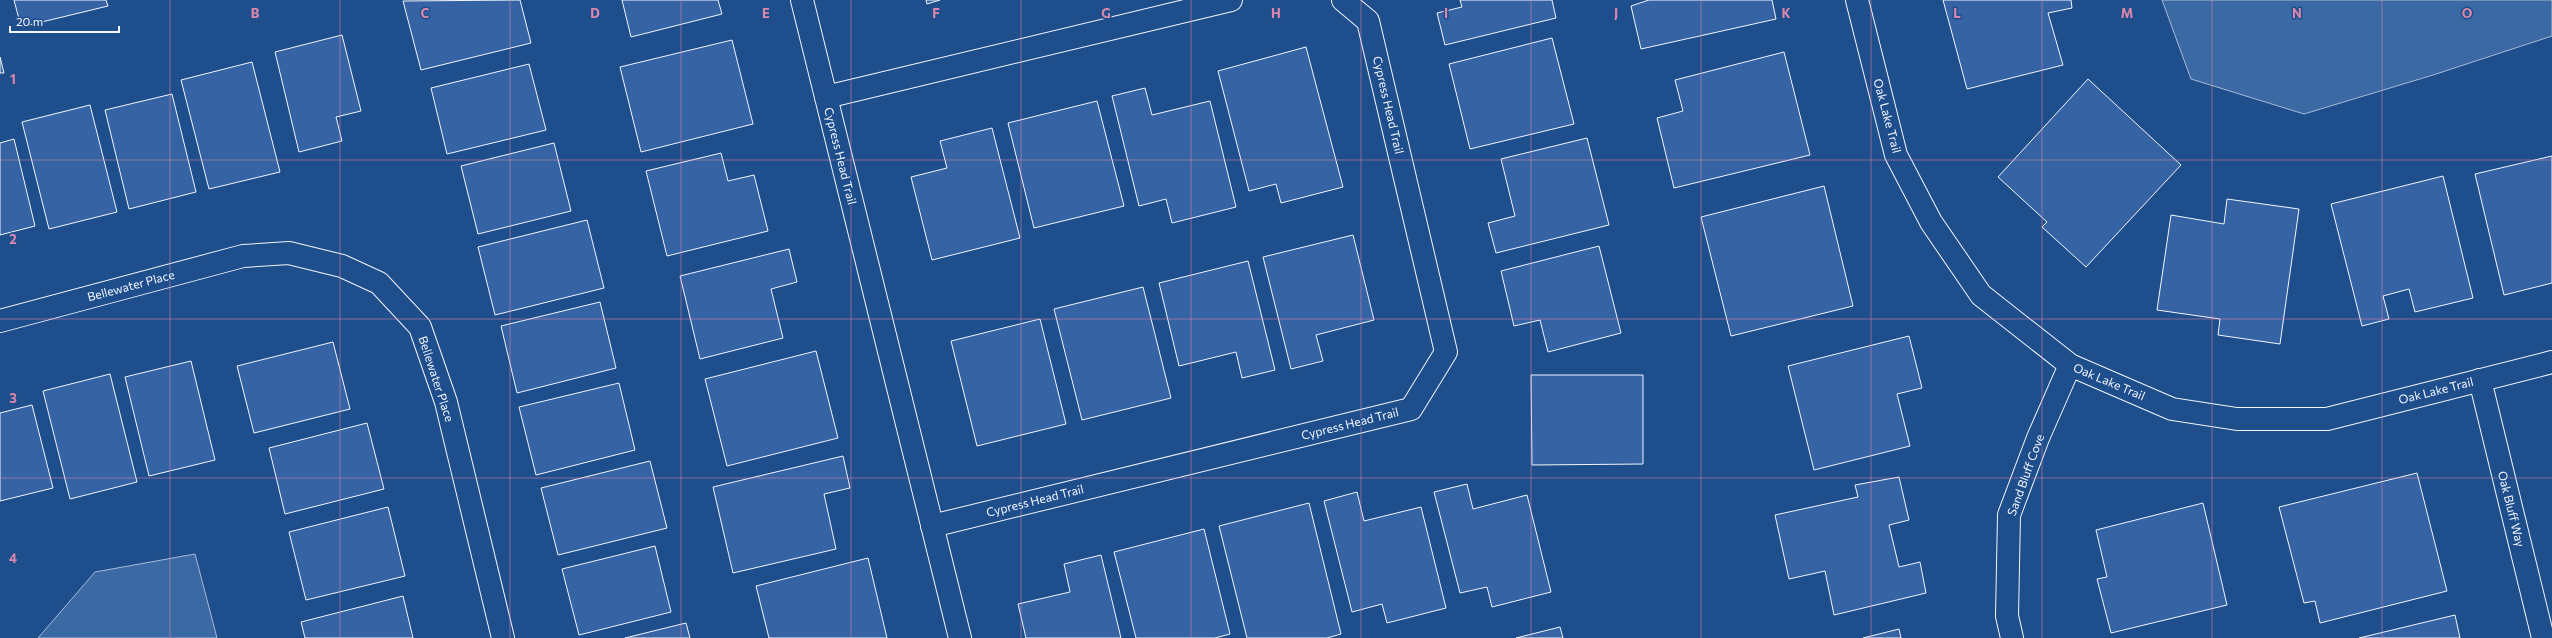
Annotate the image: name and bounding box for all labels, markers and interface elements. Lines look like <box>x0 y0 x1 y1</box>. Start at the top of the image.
text: B <box>251 5 260 21</box>
text: C <box>421 5 430 21</box>
text: D <box>590 5 600 21</box>
text: E <box>762 5 770 21</box>
text: F <box>932 5 940 21</box>
text: G <box>1101 5 1111 21</box>
text: H <box>1271 5 1281 21</box>
text: I <box>1444 5 1448 21</box>
text: J <box>1614 5 1618 21</box>
text: K <box>1781 5 1791 21</box>
text: L <box>1953 5 1961 21</box>
text: M <box>2121 5 2133 21</box>
text: N <box>2292 5 2302 21</box>
text: O <box>2462 5 2473 21</box>
scale bar <box>10 8 119 34</box>
text: 20 m <box>16 14 43 28</box>
street label: Cypress Head Trail <box>1371 54 1407 155</box>
text: 1 <box>10 71 16 87</box>
street label: Oak Lake Trail <box>1871 77 1905 155</box>
street label: Cypress Head Trail <box>822 106 860 206</box>
text: 2 <box>9 231 17 247</box>
street label: Bellewater Place <box>86 267 176 303</box>
street label: Bellewater Place <box>416 334 457 423</box>
street label: Oak Lake Trail <box>2071 360 2147 403</box>
street label: Oak Lake Trail <box>2397 374 2475 406</box>
text: 3 <box>9 390 17 406</box>
street label: Cypress Head Trail <box>1300 404 1400 442</box>
street label: Sand Bluff Cove <box>2004 432 2046 517</box>
street label: Oak Bluff Way <box>2496 469 2528 548</box>
street label: Cypress Head Trail <box>985 481 1085 519</box>
text: 4 <box>9 550 17 566</box>

